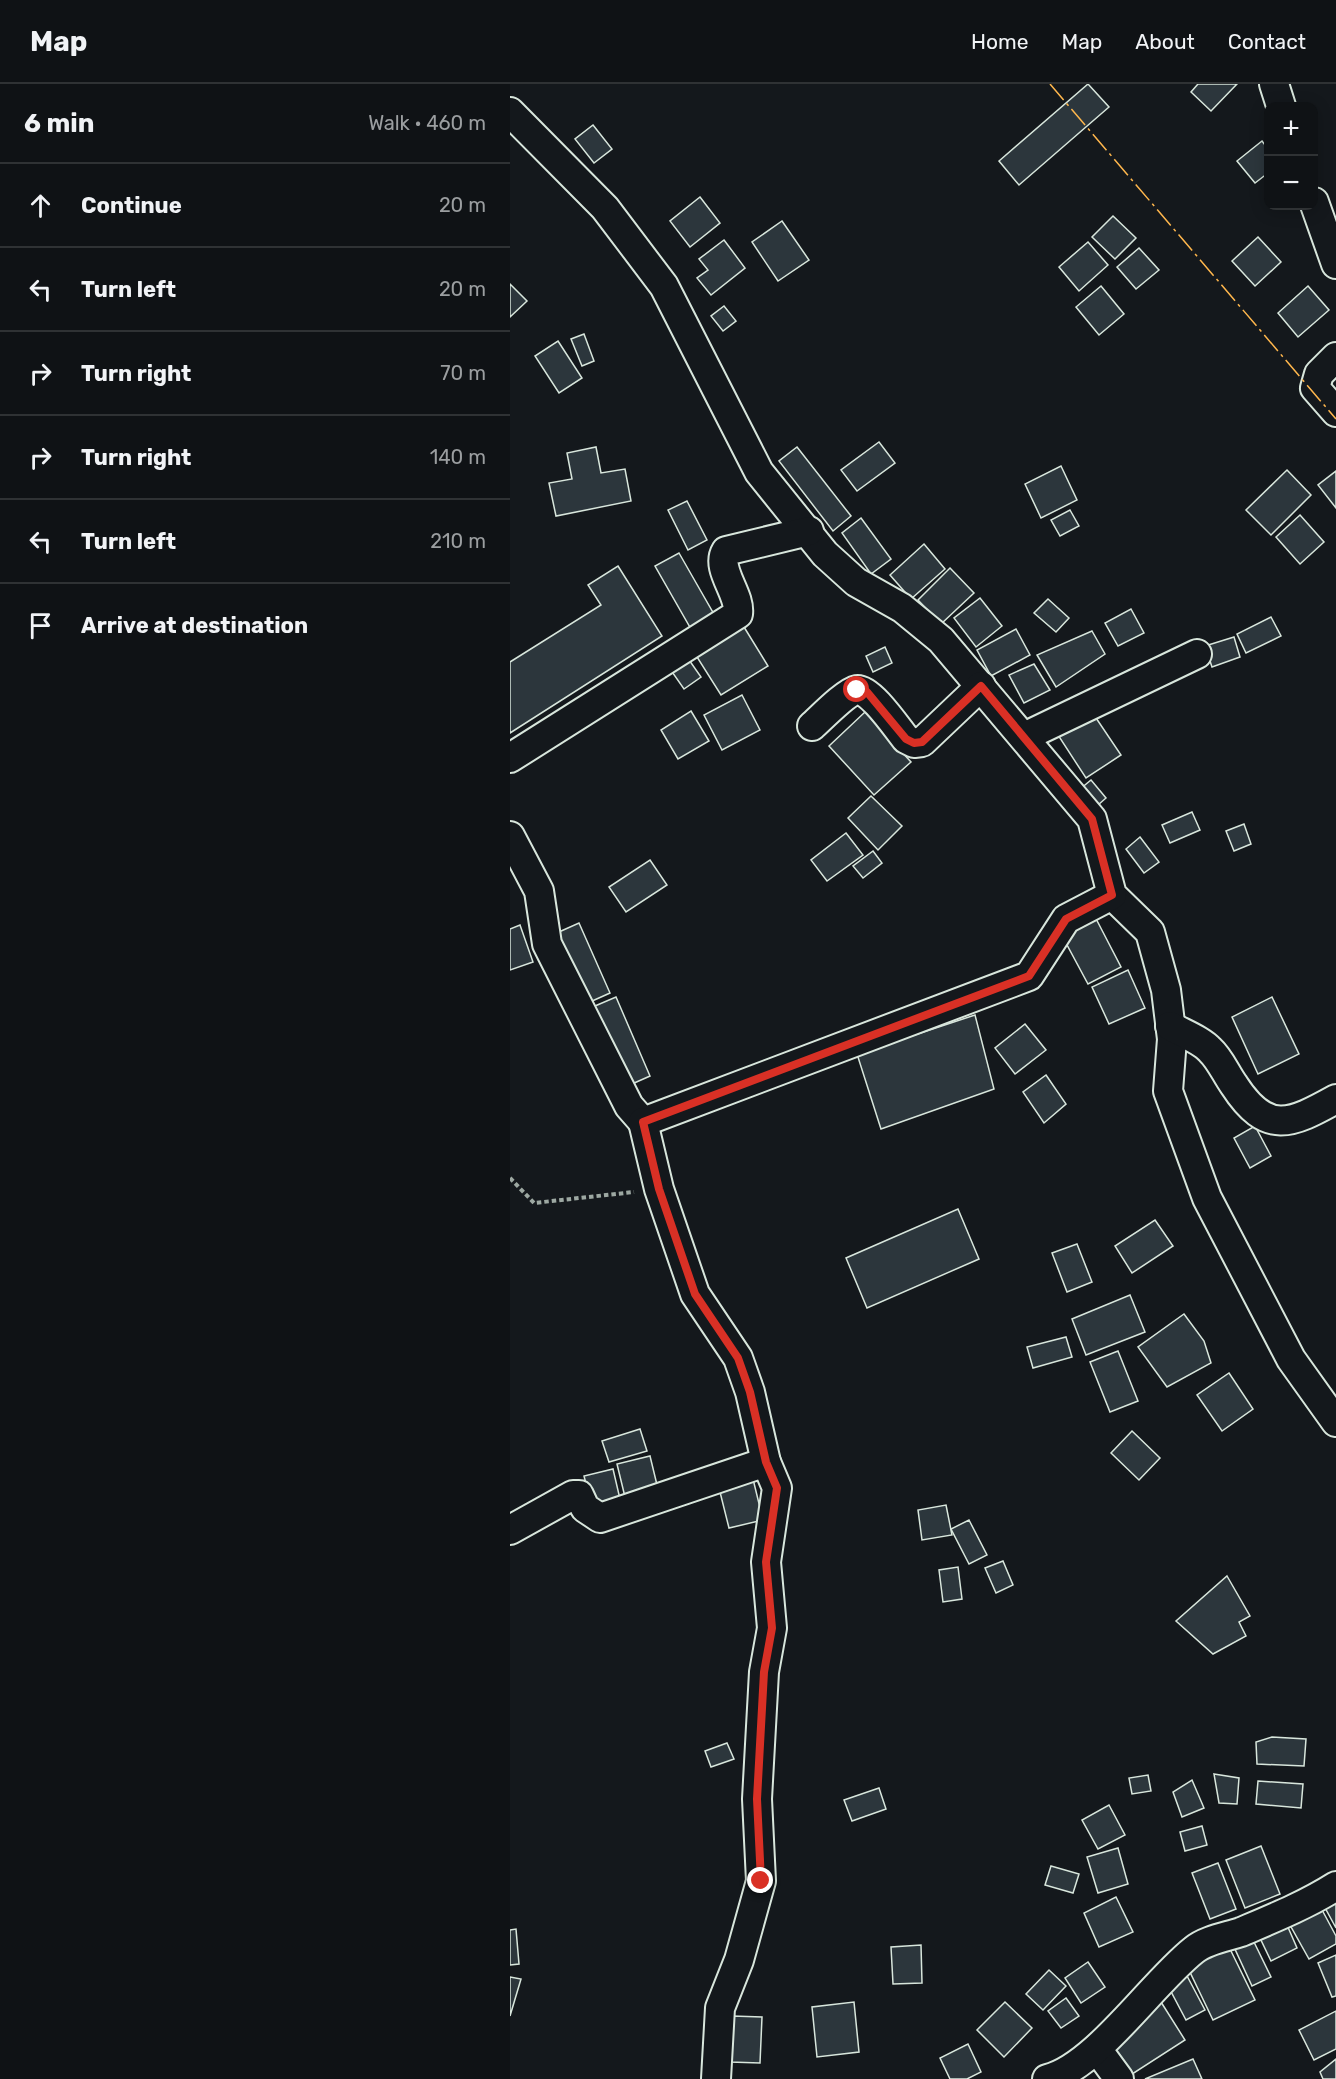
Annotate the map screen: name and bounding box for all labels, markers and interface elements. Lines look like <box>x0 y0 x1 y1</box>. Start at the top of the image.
text: Map <box>30 25 87 58</box>
text: Home <box>971 29 1028 54</box>
text: Map <box>1061 29 1102 54</box>
text: About <box>1135 29 1195 54</box>
text: Contact <box>1228 29 1306 54</box>
map controls <box>1264 102 1318 210</box>
button: + <box>1264 102 1318 156</box>
text: 6 min <box>24 108 94 139</box>
text: Walk · 460 m <box>368 111 486 135</box>
button: − <box>1264 156 1318 210</box>
icon: ahead <box>24 189 57 222</box>
text: Continue <box>81 192 182 219</box>
text: 20 m <box>439 193 486 217</box>
icon: left <box>24 273 57 306</box>
text: Turn left <box>81 276 176 303</box>
text: 20 m <box>439 277 486 301</box>
icon: right <box>24 357 57 390</box>
text: Turn right <box>81 360 191 387</box>
text: 70 m <box>440 361 486 385</box>
icon: right <box>24 441 57 474</box>
text: Turn right <box>81 444 191 471</box>
text: 140 m <box>430 445 486 469</box>
icon: left <box>24 525 57 558</box>
text: Turn left <box>81 528 176 555</box>
text: 210 m <box>430 529 486 553</box>
icon: arrive <box>24 609 57 642</box>
text: Arrive at destination <box>81 612 308 639</box>
route start <box>843 676 869 702</box>
route end <box>747 1867 773 1893</box>

